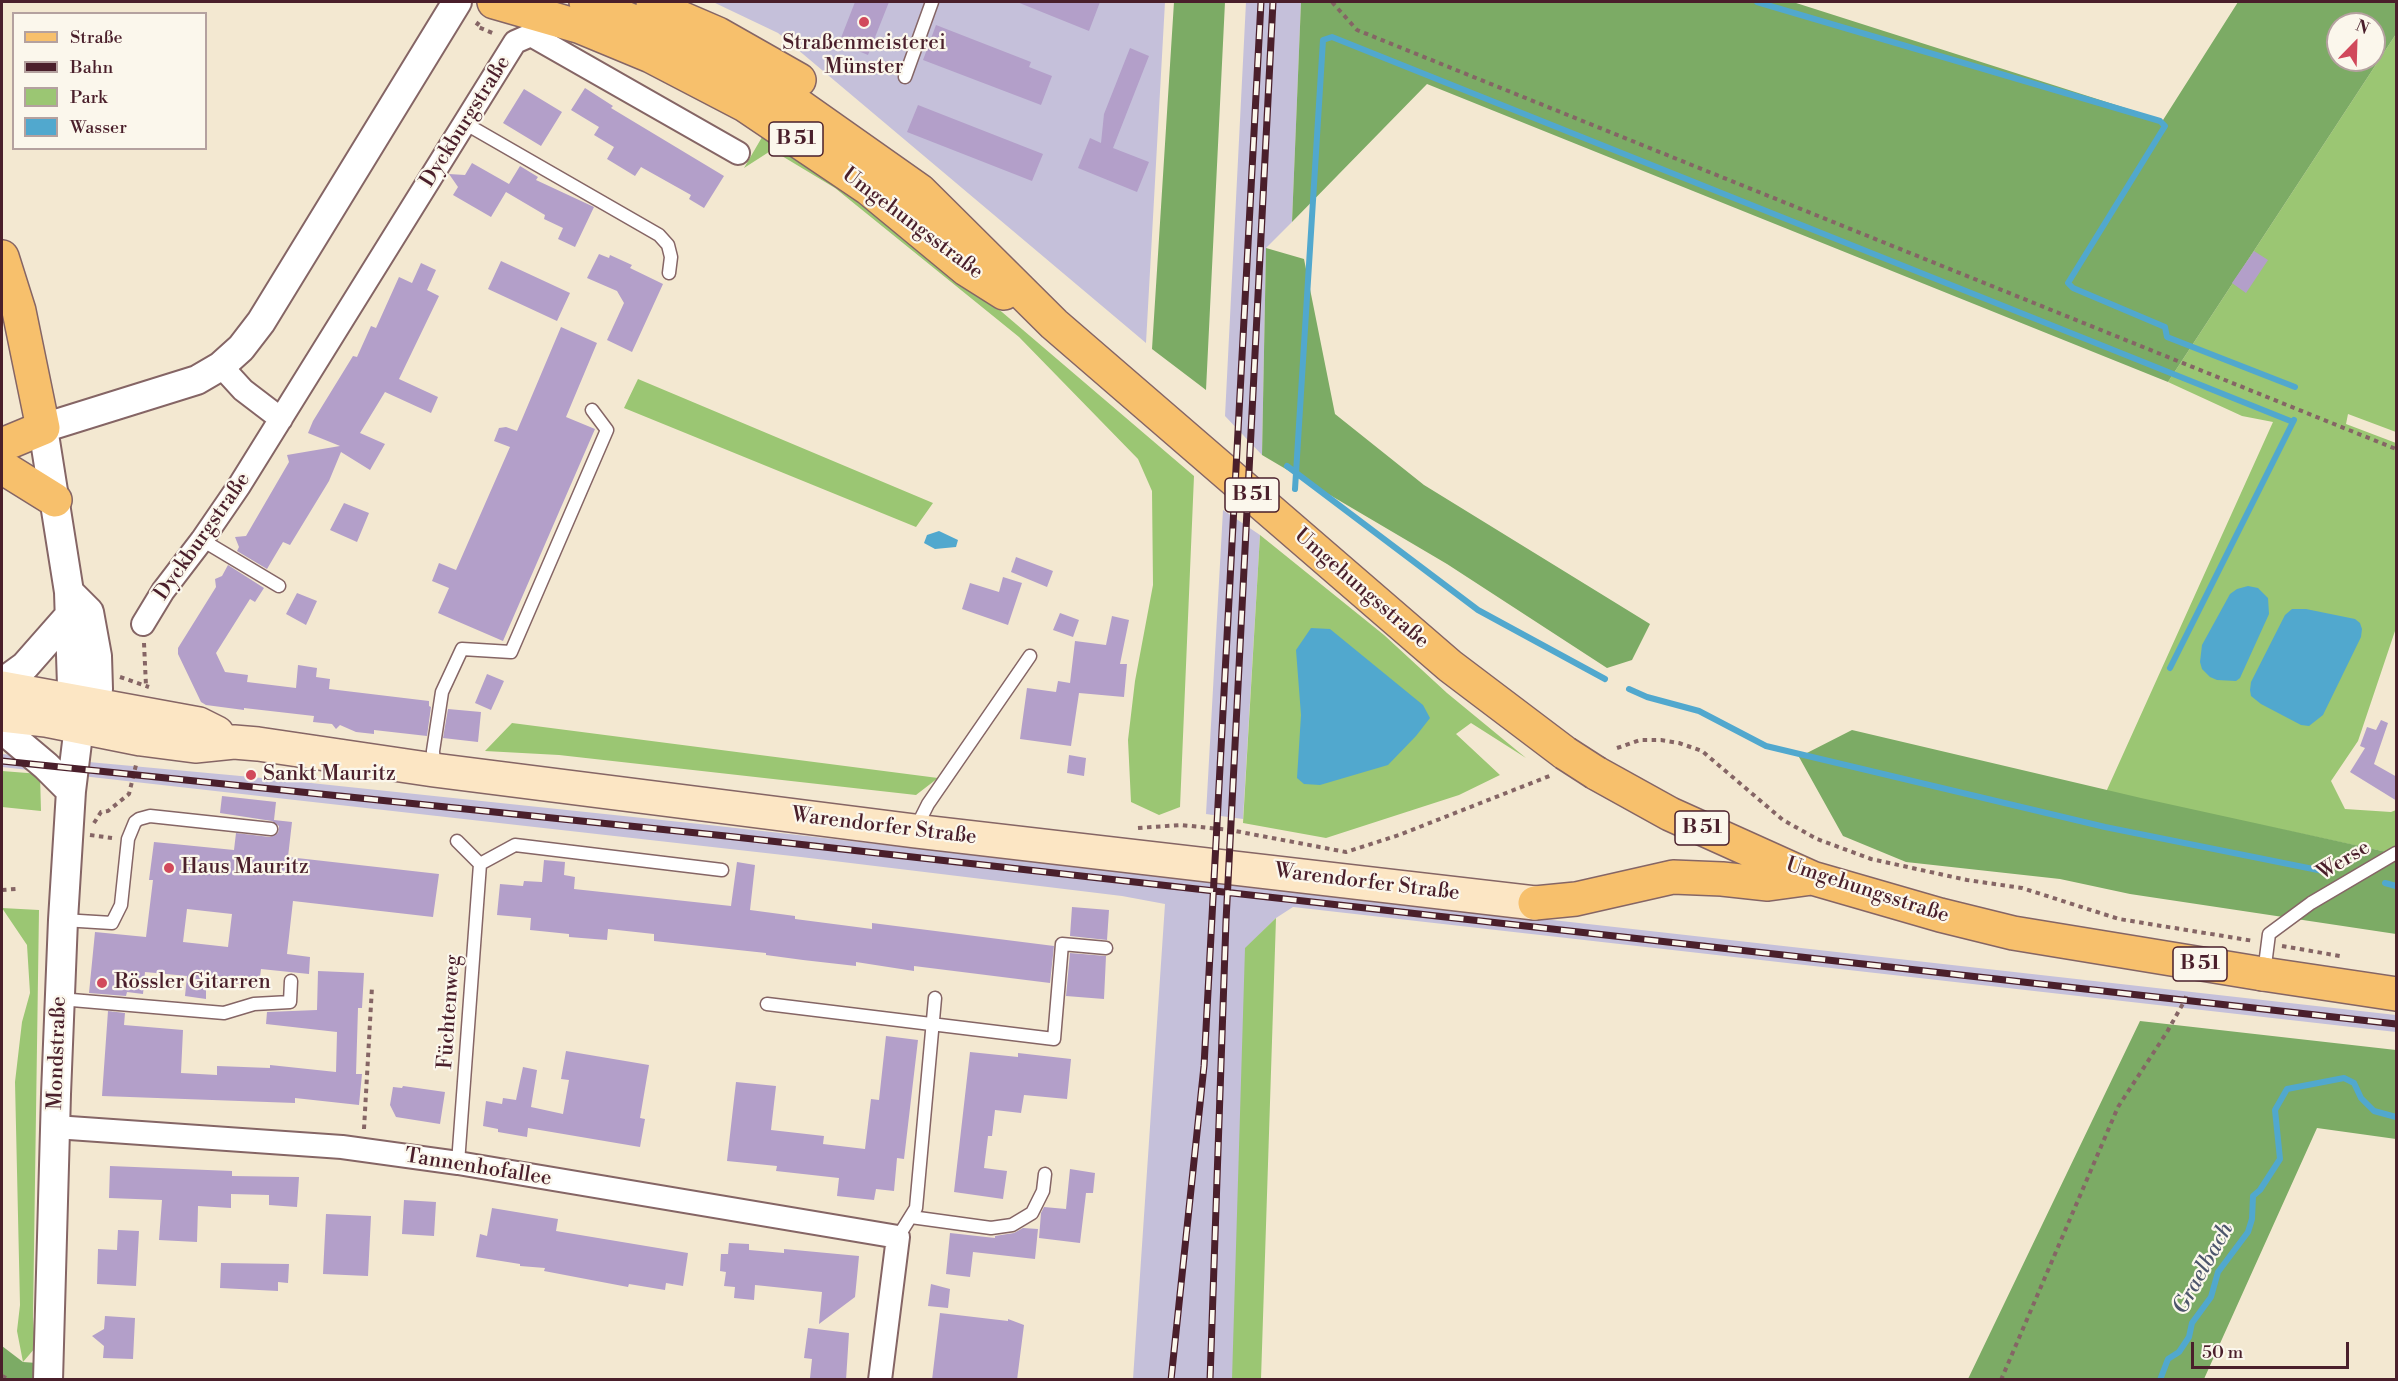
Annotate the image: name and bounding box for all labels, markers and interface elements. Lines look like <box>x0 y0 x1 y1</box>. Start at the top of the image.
legend <box>12 12 207 150</box>
north arrow <box>2326 12 2386 72</box>
marker: Straßenmeisterei Münster <box>857 15 871 29</box>
text: N <box>2353 16 2372 39</box>
text: Straße <box>70 26 123 49</box>
place label: Straßenmeisterei Münster <box>782 31 946 81</box>
street label: Dyckburgstraße <box>416 52 516 192</box>
text: Bahn <box>70 56 113 79</box>
text: Park <box>70 86 107 109</box>
text: Wasser <box>70 116 127 139</box>
road number: B 51 <box>769 122 823 156</box>
street label: Umgehungsstraße <box>836 163 988 285</box>
street label: Dyckburgstraße <box>150 468 256 606</box>
road number: B 51 <box>1225 478 1279 512</box>
street label: Umgehungsstraße <box>1288 524 1434 654</box>
place label: Sankt Mauritz <box>263 762 396 788</box>
marker: Sankt Mauritz <box>244 768 258 782</box>
street label: Warendorfer Straße <box>790 803 978 851</box>
road number: B 51 <box>1675 811 1729 845</box>
street label: Werse <box>2313 835 2375 887</box>
street label: Umgehungsstraße <box>1782 853 1952 929</box>
place label: Haus Mauritz <box>181 855 309 881</box>
street label: Warendorfer Straße <box>1273 859 1461 907</box>
marker: Haus Mauritz <box>162 861 176 875</box>
road number: B 51 <box>2173 947 2227 981</box>
street label: Füchtenweg <box>433 954 467 1070</box>
place label: Rössler Gitarren <box>114 970 271 996</box>
marker: Rössler Gitarren <box>95 976 109 990</box>
street label: Mondstraße <box>43 996 73 1110</box>
street label: Tannenhofallee <box>403 1144 553 1192</box>
water label: Graelbach <box>2168 1219 2240 1319</box>
scale bar <box>2194 1330 2352 1368</box>
text: 50 m <box>2202 1341 2243 1364</box>

